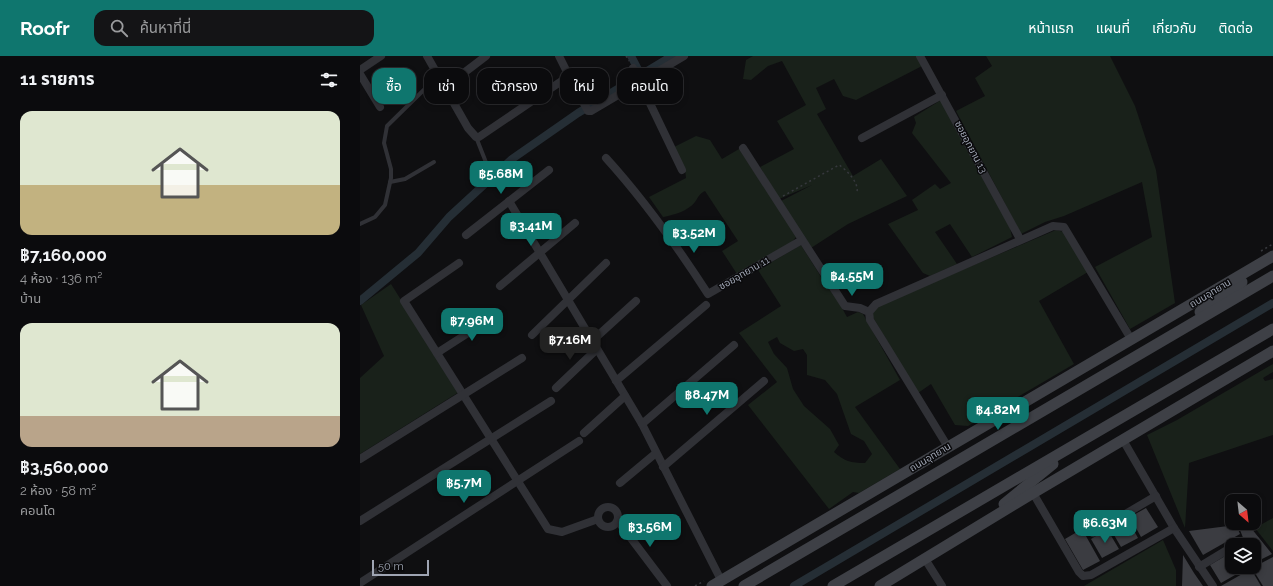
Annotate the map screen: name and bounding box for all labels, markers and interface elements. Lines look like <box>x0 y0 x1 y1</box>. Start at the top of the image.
search box <box>94 10 374 46</box>
text: Roofr <box>20 17 70 39</box>
icon: search <box>108 17 130 39</box>
text: ค้นหาที่นี่ <box>140 19 191 37</box>
text: หน้าแรก <box>1028 20 1074 36</box>
text: แผนที่ <box>1096 20 1130 36</box>
text: เกี่ยวกับ <box>1152 20 1197 36</box>
text: ติดต่อ <box>1219 20 1253 36</box>
chip: ซื้อ <box>372 68 416 104</box>
chip: เช่า <box>424 68 469 104</box>
chip: ตัวกรอง <box>477 68 552 104</box>
chip: ใหม่ <box>560 68 609 104</box>
chip: คอนโด <box>617 68 683 104</box>
text: 11 รายการ <box>20 69 94 89</box>
icon: filters <box>318 69 340 91</box>
street label: ซอยอุทยาน 13 <box>952 119 989 175</box>
icon: home <box>144 137 216 209</box>
pin: ฿5.68M <box>468 161 534 195</box>
text: ฿5.68M <box>479 166 523 181</box>
pin: ฿3.41M <box>498 213 564 247</box>
text: ฿3.41M <box>510 218 552 233</box>
pin: ฿3.52M <box>661 220 727 254</box>
text: ฿3.52M <box>672 225 716 240</box>
text: ฿7,160,000 <box>20 245 107 265</box>
street label: ซอยอุทยาน 11 <box>717 254 772 293</box>
pin: ฿4.55M <box>819 263 885 297</box>
text: ฿4.55M <box>830 268 874 283</box>
text: 4 ห้อง · 136 m² <box>20 271 102 286</box>
street label: ถนนอุทยาน <box>1187 276 1233 310</box>
text: บ้าน <box>20 291 41 306</box>
pin: ฿7.96M <box>439 308 505 342</box>
text: ฿7.96M <box>450 313 494 328</box>
pin: ฿7.16M <box>537 327 603 361</box>
text: ฿7.16M <box>549 332 591 347</box>
icon: home <box>144 349 216 421</box>
pin: ฿8.47M <box>674 382 740 416</box>
text: ฿8.47M <box>685 387 729 402</box>
pin: ฿4.82M <box>965 397 1031 431</box>
text: ฿4.82M <box>976 402 1020 417</box>
street label: ถนนอุทยาน <box>907 440 953 474</box>
text: ฿3,560,000 <box>20 457 109 477</box>
pin: ฿5.7M <box>436 470 492 504</box>
text: ฿5.7M <box>446 475 482 490</box>
text: 2 ห้อง · 58 m² <box>20 483 96 498</box>
north arrow <box>1225 494 1261 530</box>
map controls <box>1225 494 1261 574</box>
text: คอนโด <box>20 503 55 518</box>
pin: ฿6.63M <box>1072 510 1138 544</box>
pin: ฿3.56M <box>617 514 683 548</box>
text: ฿6.63M <box>1083 515 1127 530</box>
text: ฿3.56M <box>628 519 672 534</box>
button: layers <box>1225 538 1261 574</box>
scale bar <box>372 558 429 577</box>
text: 50 m <box>378 560 404 573</box>

